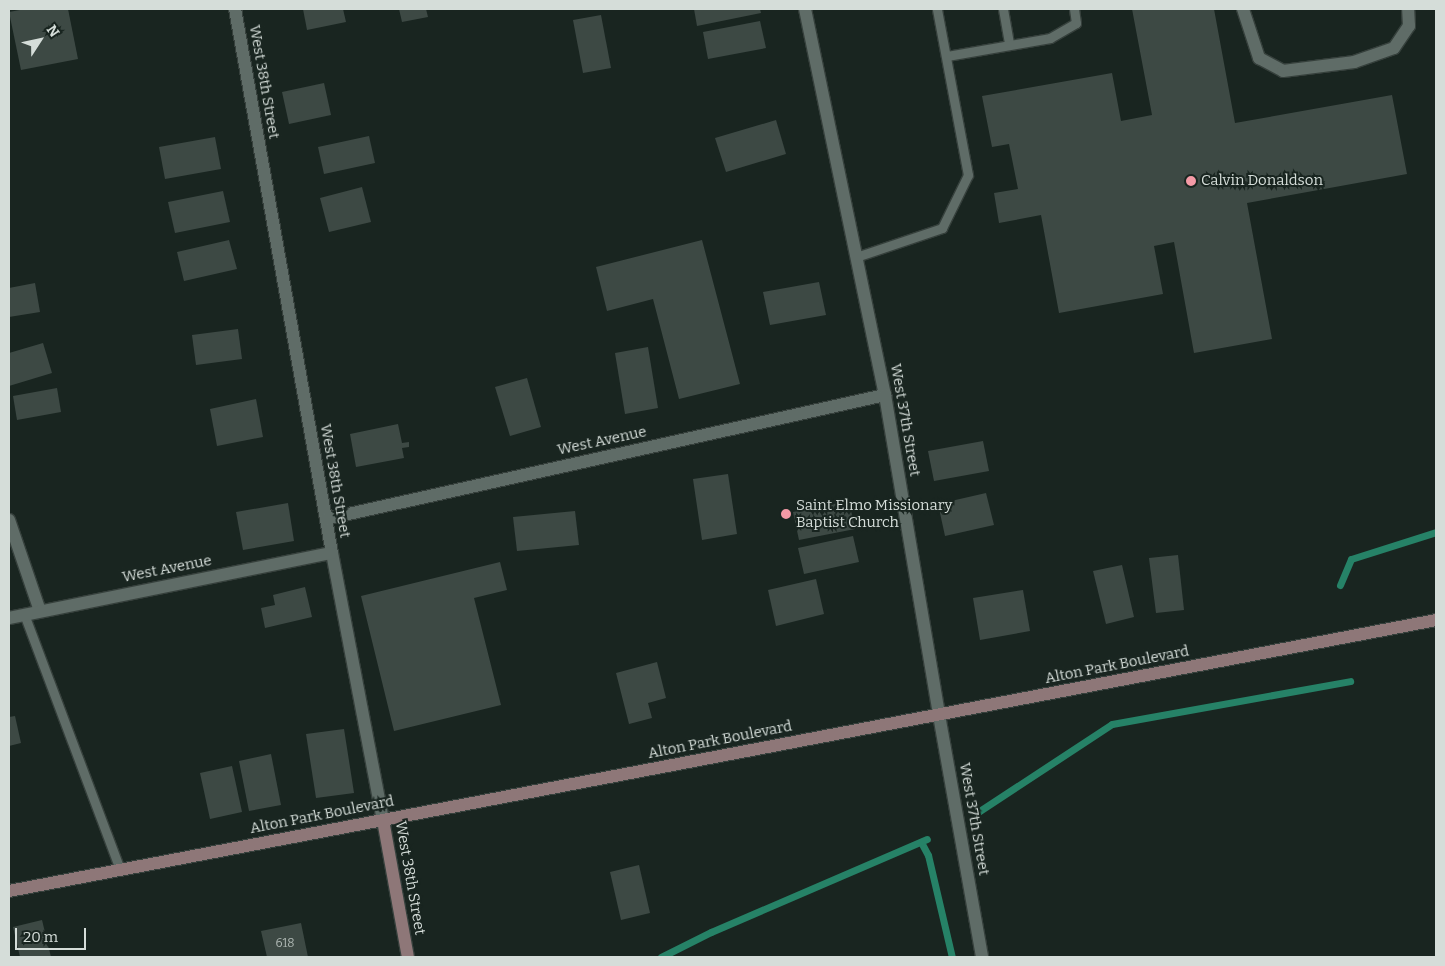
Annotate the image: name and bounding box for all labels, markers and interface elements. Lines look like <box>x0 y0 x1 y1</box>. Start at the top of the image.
north arrow <box>15 15 65 65</box>
text: N <box>43 22 63 40</box>
street label: West 38th Street <box>245 24 283 140</box>
place label: Calvin Donaldson <box>1201 172 1323 190</box>
marker: Calvin Donaldson <box>1185 175 1197 187</box>
street label: West 37th Street <box>886 362 924 478</box>
street label: West 38th Street <box>316 423 354 539</box>
street label: West Avenue <box>556 423 648 459</box>
place label: Saint Elmo Missionary Baptist Church <box>796 496 953 531</box>
marker: Saint Elmo Missionary Baptist Church <box>780 508 792 520</box>
street label: West Avenue <box>121 552 213 586</box>
street label: Alton Park Boulevard <box>1043 642 1191 688</box>
street label: Alton Park Boulevard <box>646 717 794 763</box>
street label: West 37th Street <box>955 761 993 877</box>
street label: Alton Park Boulevard <box>248 792 396 838</box>
street label: West 38th Street <box>391 820 429 936</box>
scale bar <box>18 918 89 950</box>
text: 20 m <box>23 928 58 946</box>
house number: 618 <box>276 937 294 951</box>

